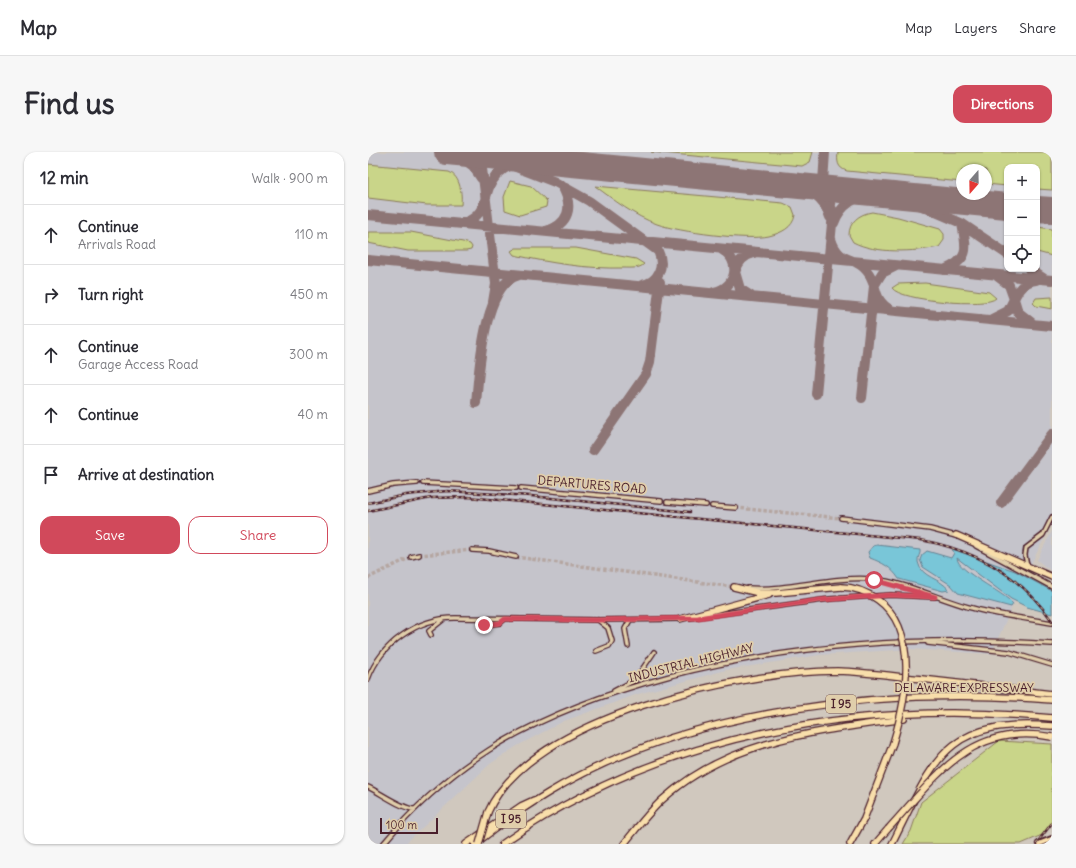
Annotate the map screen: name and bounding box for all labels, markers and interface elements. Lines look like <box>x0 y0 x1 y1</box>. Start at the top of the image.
text: Map <box>20 16 57 40</box>
text: Map <box>905 19 932 37</box>
text: Layers <box>954 19 997 37</box>
text: Share <box>1019 19 1056 37</box>
button: Directions <box>953 85 1052 123</box>
text: Find us <box>24 86 115 122</box>
north arrow <box>956 164 992 200</box>
map controls <box>1004 164 1040 272</box>
button: + <box>1004 164 1040 200</box>
text: 12 min <box>40 167 89 189</box>
text: Walk · 900 m <box>251 170 328 187</box>
button: − <box>1004 200 1040 236</box>
text: Continue <box>78 217 139 236</box>
icon: ahead <box>40 224 62 246</box>
text: 110 m <box>295 226 328 243</box>
text: Arrivals Road <box>78 236 156 253</box>
button: locate <box>1004 236 1040 272</box>
icon: right <box>40 284 62 306</box>
text: Turn right <box>78 285 143 304</box>
text: 450 m <box>290 286 328 303</box>
text: Continue <box>78 337 139 356</box>
icon: ahead <box>40 344 62 366</box>
text: 300 m <box>289 346 328 363</box>
text: Garage Access Road <box>78 356 198 373</box>
icon: ahead <box>40 404 62 426</box>
text: Continue <box>78 405 139 424</box>
text: 40 m <box>297 406 328 423</box>
icon: arrive <box>40 464 62 486</box>
text: Arrive at destination <box>78 465 214 484</box>
street label: DEPARTURES ROAD <box>537 472 647 497</box>
button: Save <box>40 516 180 554</box>
button: Share <box>188 516 328 554</box>
route start <box>865 571 883 589</box>
route end <box>475 616 493 634</box>
street label: INDUSTRIAL HIGHWAY <box>627 640 755 685</box>
street label: DELAWARE EXPRESSWAY <box>894 680 1034 695</box>
road number: I 95 <box>826 695 856 713</box>
road number: I 95 <box>496 810 526 828</box>
scale bar <box>380 816 438 835</box>
text: 100 m <box>386 818 417 832</box>

